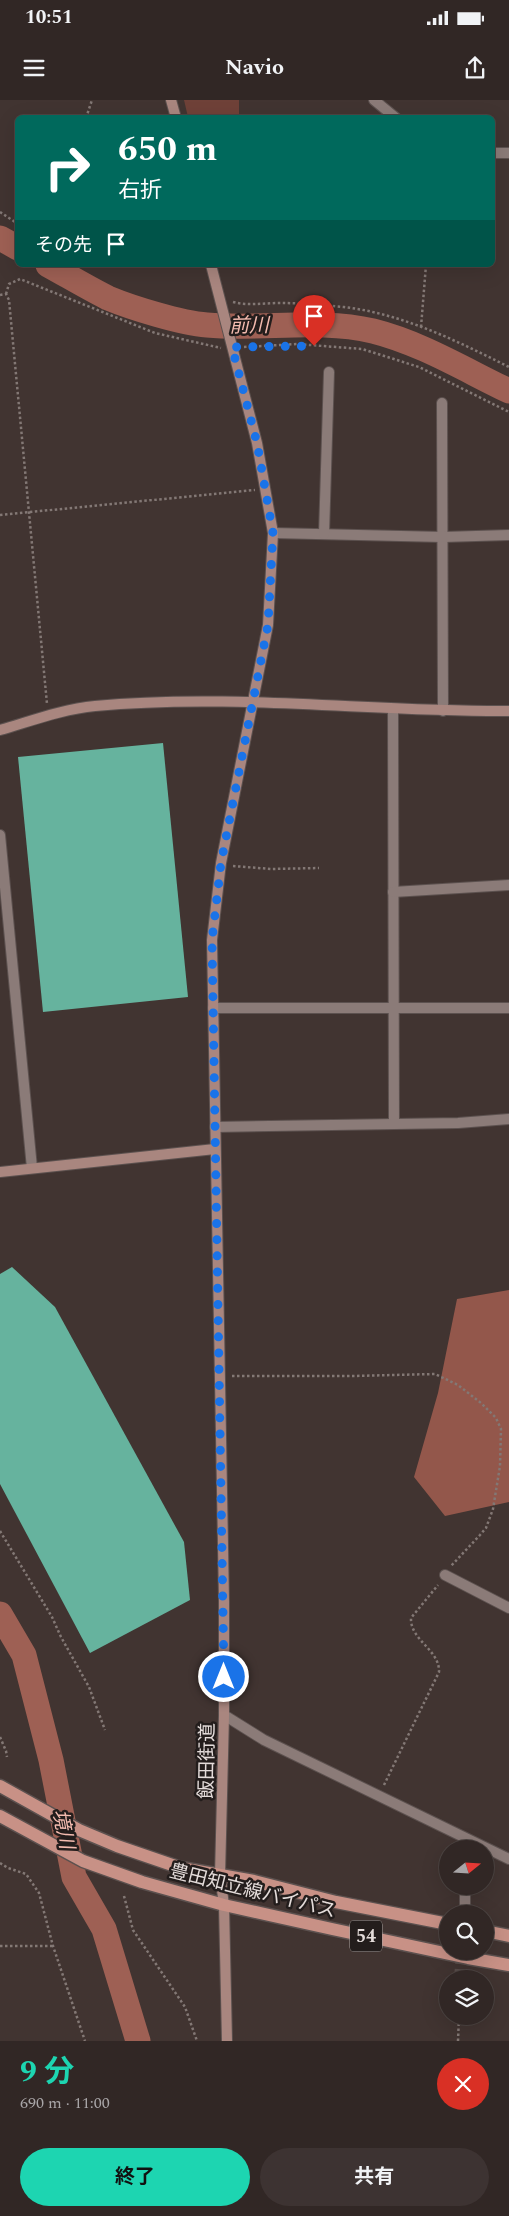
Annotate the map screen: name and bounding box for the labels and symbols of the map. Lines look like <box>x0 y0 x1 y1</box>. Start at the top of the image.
pin <box>293 295 335 346</box>
water label: 前川 <box>229 311 271 341</box>
position arrow <box>197 1650 249 1702</box>
street label: 飯田街道 <box>192 1723 223 1799</box>
water label: 境川 <box>44 1807 82 1854</box>
north arrow <box>439 1840 494 1895</box>
street label: 豊田知立線バイパス <box>166 1857 339 1926</box>
road number: 54 <box>350 1920 382 1952</box>

